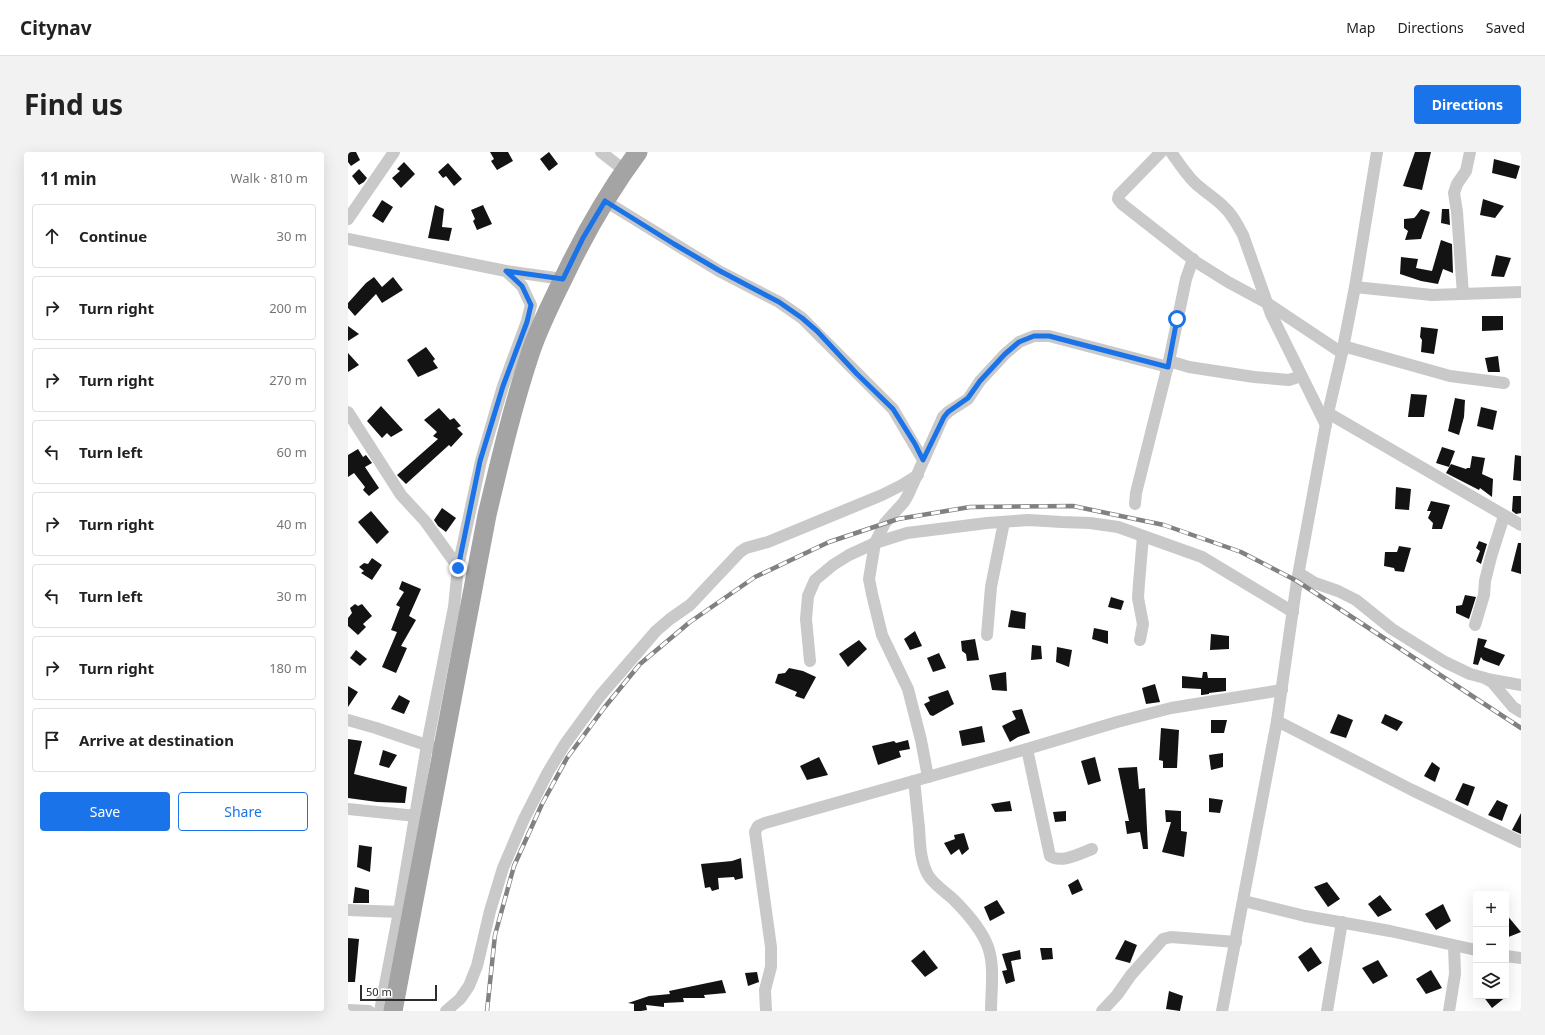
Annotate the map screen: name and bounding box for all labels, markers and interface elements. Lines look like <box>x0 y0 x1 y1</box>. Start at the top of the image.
text: Citynav <box>20 15 92 41</box>
text: Map <box>1346 18 1375 37</box>
text: Directions <box>1397 18 1464 37</box>
text: Saved <box>1486 18 1525 37</box>
text: Find us <box>24 85 123 123</box>
button: Directions <box>1414 85 1521 124</box>
text: 11 min <box>40 167 97 190</box>
text: Walk · 810 m <box>230 169 308 187</box>
icon: ahead <box>41 225 63 247</box>
text: Continue <box>79 226 147 246</box>
text: 30 m <box>277 227 307 245</box>
icon: right <box>41 297 63 319</box>
text: Turn right <box>79 298 154 318</box>
text: 200 m <box>269 299 307 317</box>
route start <box>1168 310 1186 328</box>
icon: right <box>41 369 63 391</box>
text: Turn right <box>79 370 154 390</box>
text: 270 m <box>269 371 307 389</box>
icon: left <box>41 441 63 463</box>
text: Turn left <box>79 442 143 462</box>
text: 60 m <box>277 443 307 461</box>
icon: right <box>41 513 63 535</box>
text: Turn right <box>79 514 154 534</box>
text: 40 m <box>277 515 307 533</box>
route end <box>449 559 467 577</box>
icon: left <box>41 585 63 607</box>
text: Turn left <box>79 586 143 606</box>
text: 30 m <box>277 587 307 605</box>
icon: right <box>41 657 63 679</box>
text: Turn right <box>79 658 154 678</box>
text: 180 m <box>269 659 307 677</box>
icon: arrive <box>41 729 63 751</box>
text: Arrive at destination <box>79 730 234 750</box>
button: Save <box>40 792 170 831</box>
button: Share <box>178 792 308 831</box>
map controls <box>1473 891 1509 999</box>
button: + <box>1473 891 1509 927</box>
button: − <box>1473 927 1509 963</box>
button: layers <box>1473 963 1509 999</box>
scale bar <box>360 983 437 1002</box>
text: 50 m <box>366 984 392 999</box>

